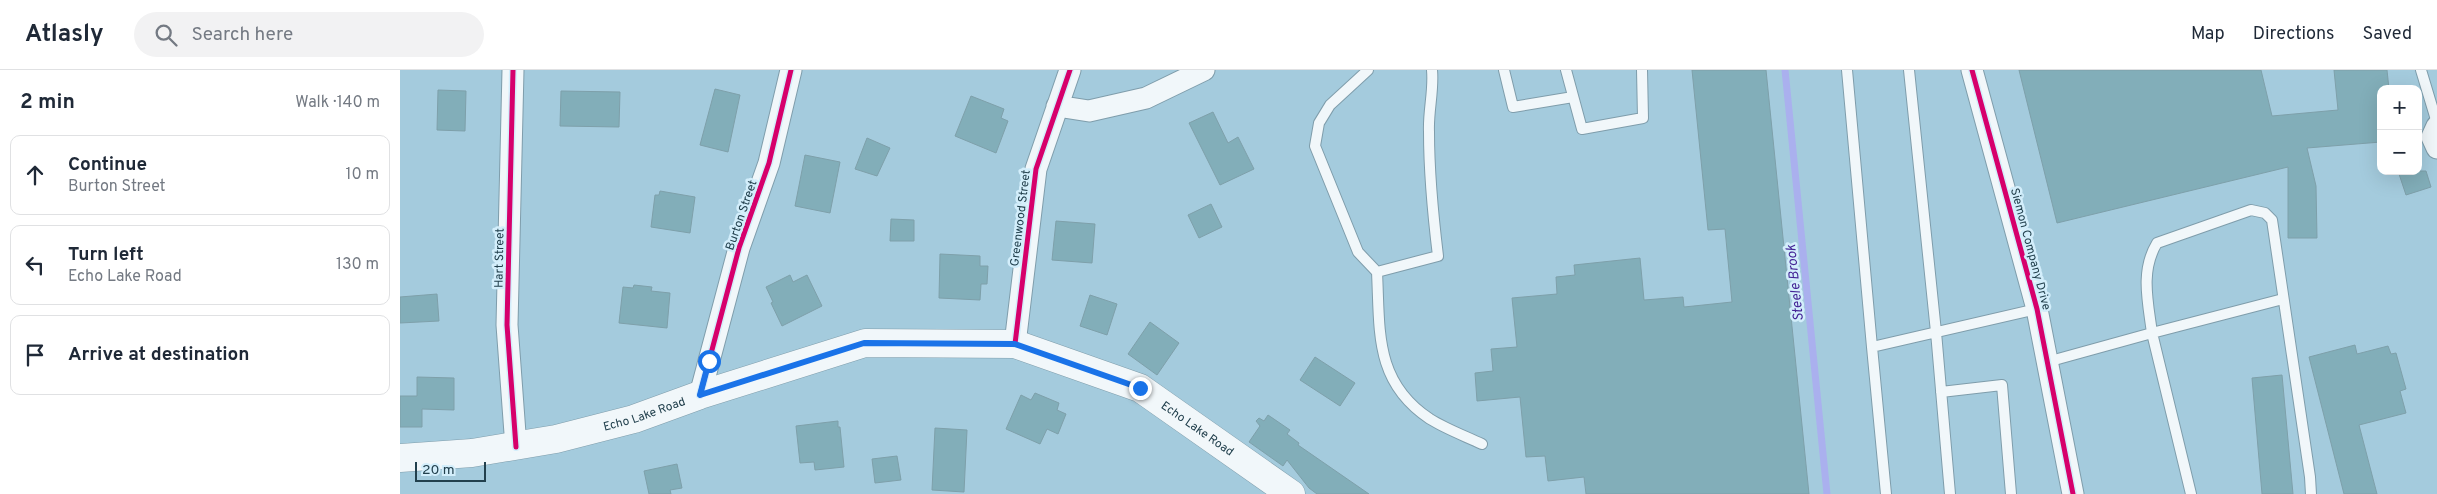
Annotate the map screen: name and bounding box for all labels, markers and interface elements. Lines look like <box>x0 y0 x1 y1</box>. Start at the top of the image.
search box <box>134 12 484 57</box>
text: Atlasly <box>25 20 104 50</box>
icon: search <box>152 21 180 49</box>
text: Search here <box>192 23 293 47</box>
text: Map <box>2191 23 2225 46</box>
text: Directions <box>2253 23 2335 46</box>
text: Saved <box>2363 23 2412 46</box>
map controls <box>2377 85 2422 175</box>
button: + <box>2377 85 2422 130</box>
text: 2 min <box>20 89 75 116</box>
text: Walk · 140 m <box>295 93 380 113</box>
button: − <box>2377 130 2422 175</box>
text: Continue <box>68 153 147 177</box>
icon: ahead <box>21 161 49 189</box>
text: 10 m <box>345 165 379 185</box>
street label: Greenwood Street <box>1007 169 1035 267</box>
text: Burton Street <box>68 177 166 197</box>
street label: Burton Street <box>722 178 761 253</box>
street label: Siemon Company Drive <box>2006 186 2054 312</box>
street label: Hart Street <box>491 228 509 288</box>
text: Turn left <box>68 243 144 267</box>
water label: Steele Brook <box>1783 243 1808 322</box>
icon: left <box>21 251 49 279</box>
text: 130 m <box>336 255 379 275</box>
text: Echo Lake Road <box>68 267 182 287</box>
icon: arrive <box>21 341 49 369</box>
text: Arrive at destination <box>68 343 249 367</box>
route start <box>698 350 721 373</box>
route end <box>1129 377 1152 400</box>
street label: Echo Lake Road <box>602 394 688 436</box>
street label: Echo Lake Road <box>1157 398 1237 460</box>
scale bar <box>415 459 486 482</box>
text: 20 m <box>422 462 455 479</box>

